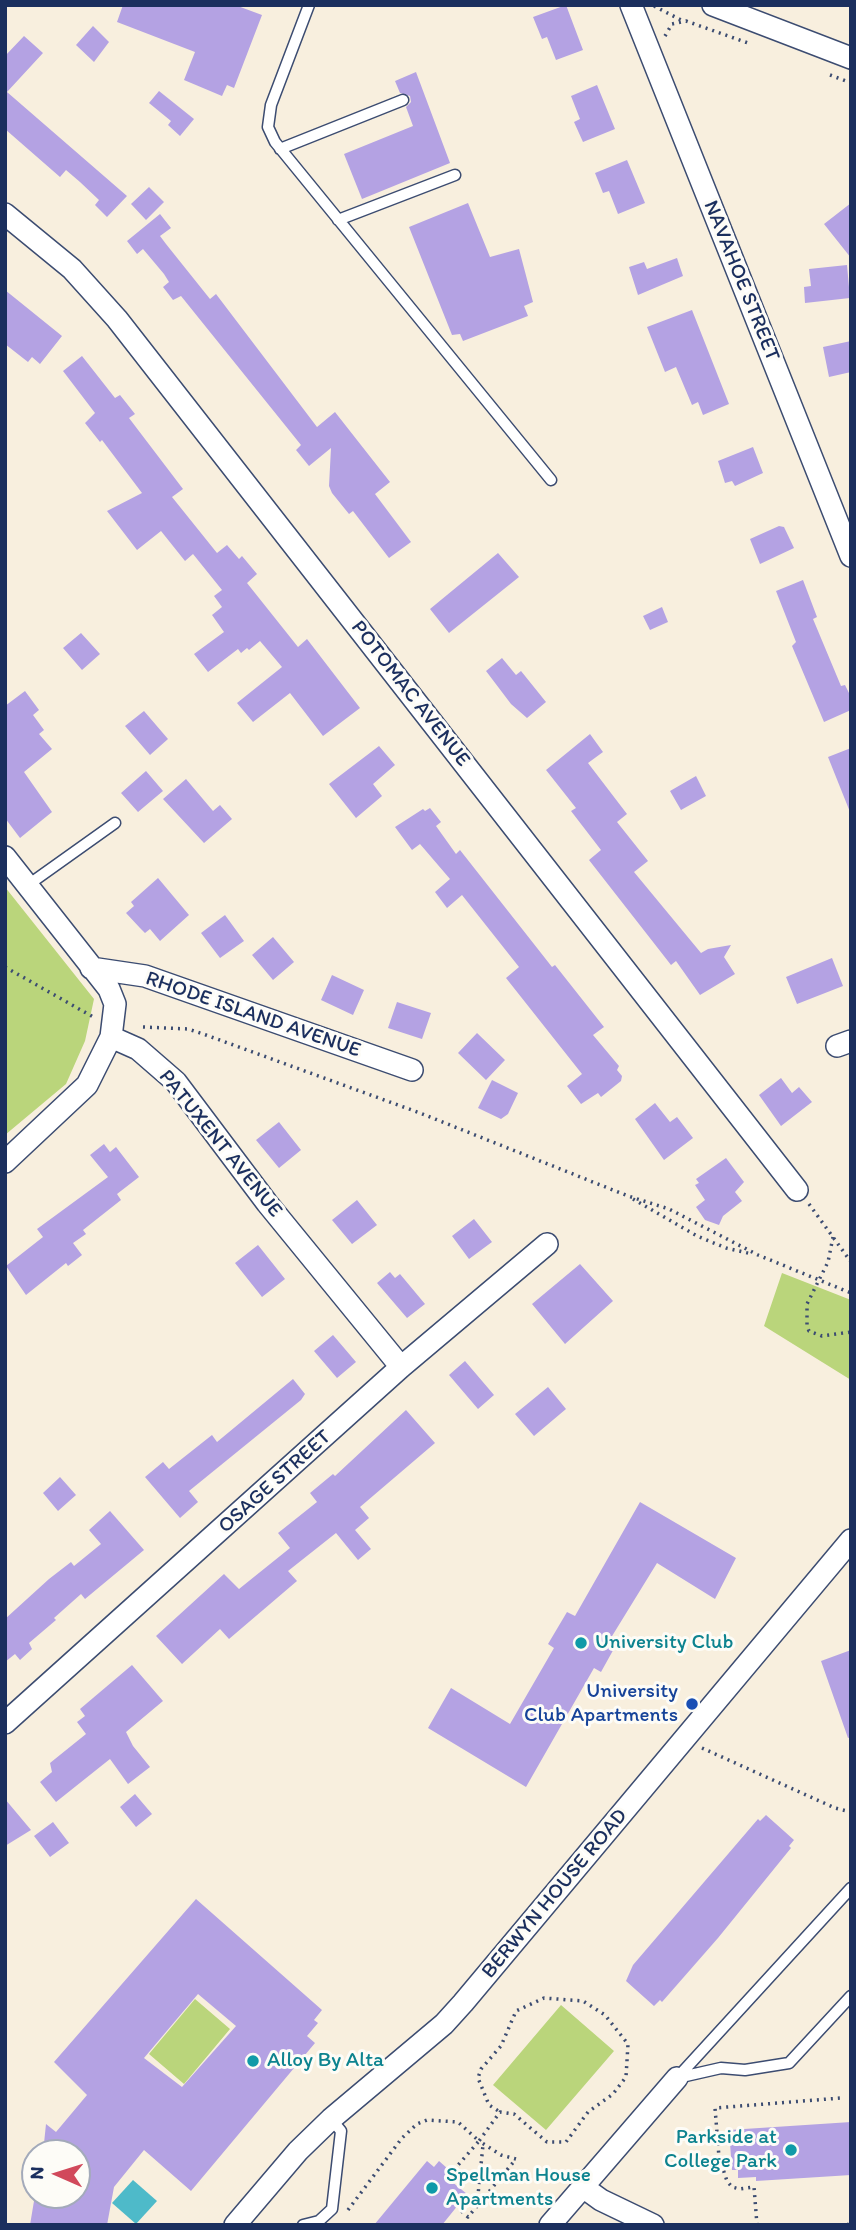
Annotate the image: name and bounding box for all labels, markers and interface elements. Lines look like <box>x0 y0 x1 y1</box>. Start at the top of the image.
street label: NAVAHOE STREET <box>697 197 785 365</box>
street label: POTOMAC AVENUE <box>345 616 475 772</box>
street label: RHODE ISLAND AVENUE <box>142 966 364 1064</box>
street label: PATUXENT AVENUE <box>153 1065 287 1223</box>
street label: OSAGE STREET <box>213 1425 337 1539</box>
place label: University Club <box>595 1630 733 1656</box>
marker: University Club <box>573 1635 589 1651</box>
place label: University Club Apartments <box>524 1679 678 1729</box>
marker: University Club Apartments <box>684 1696 700 1712</box>
street label: BERWYN HOUSE ROAD <box>477 1804 633 1984</box>
place label: Alloy By Alta <box>267 2048 384 2074</box>
marker: Alloy By Alta <box>245 2053 261 2069</box>
place label: Parkside at College Park <box>664 2125 777 2175</box>
north arrow <box>21 2139 91 2209</box>
marker: Parkside at College Park <box>783 2142 799 2158</box>
place label: Spellman House Apartments <box>446 2163 591 2213</box>
text: N <box>25 2166 48 2180</box>
marker: Spellman House Apartments <box>424 2180 440 2196</box>

